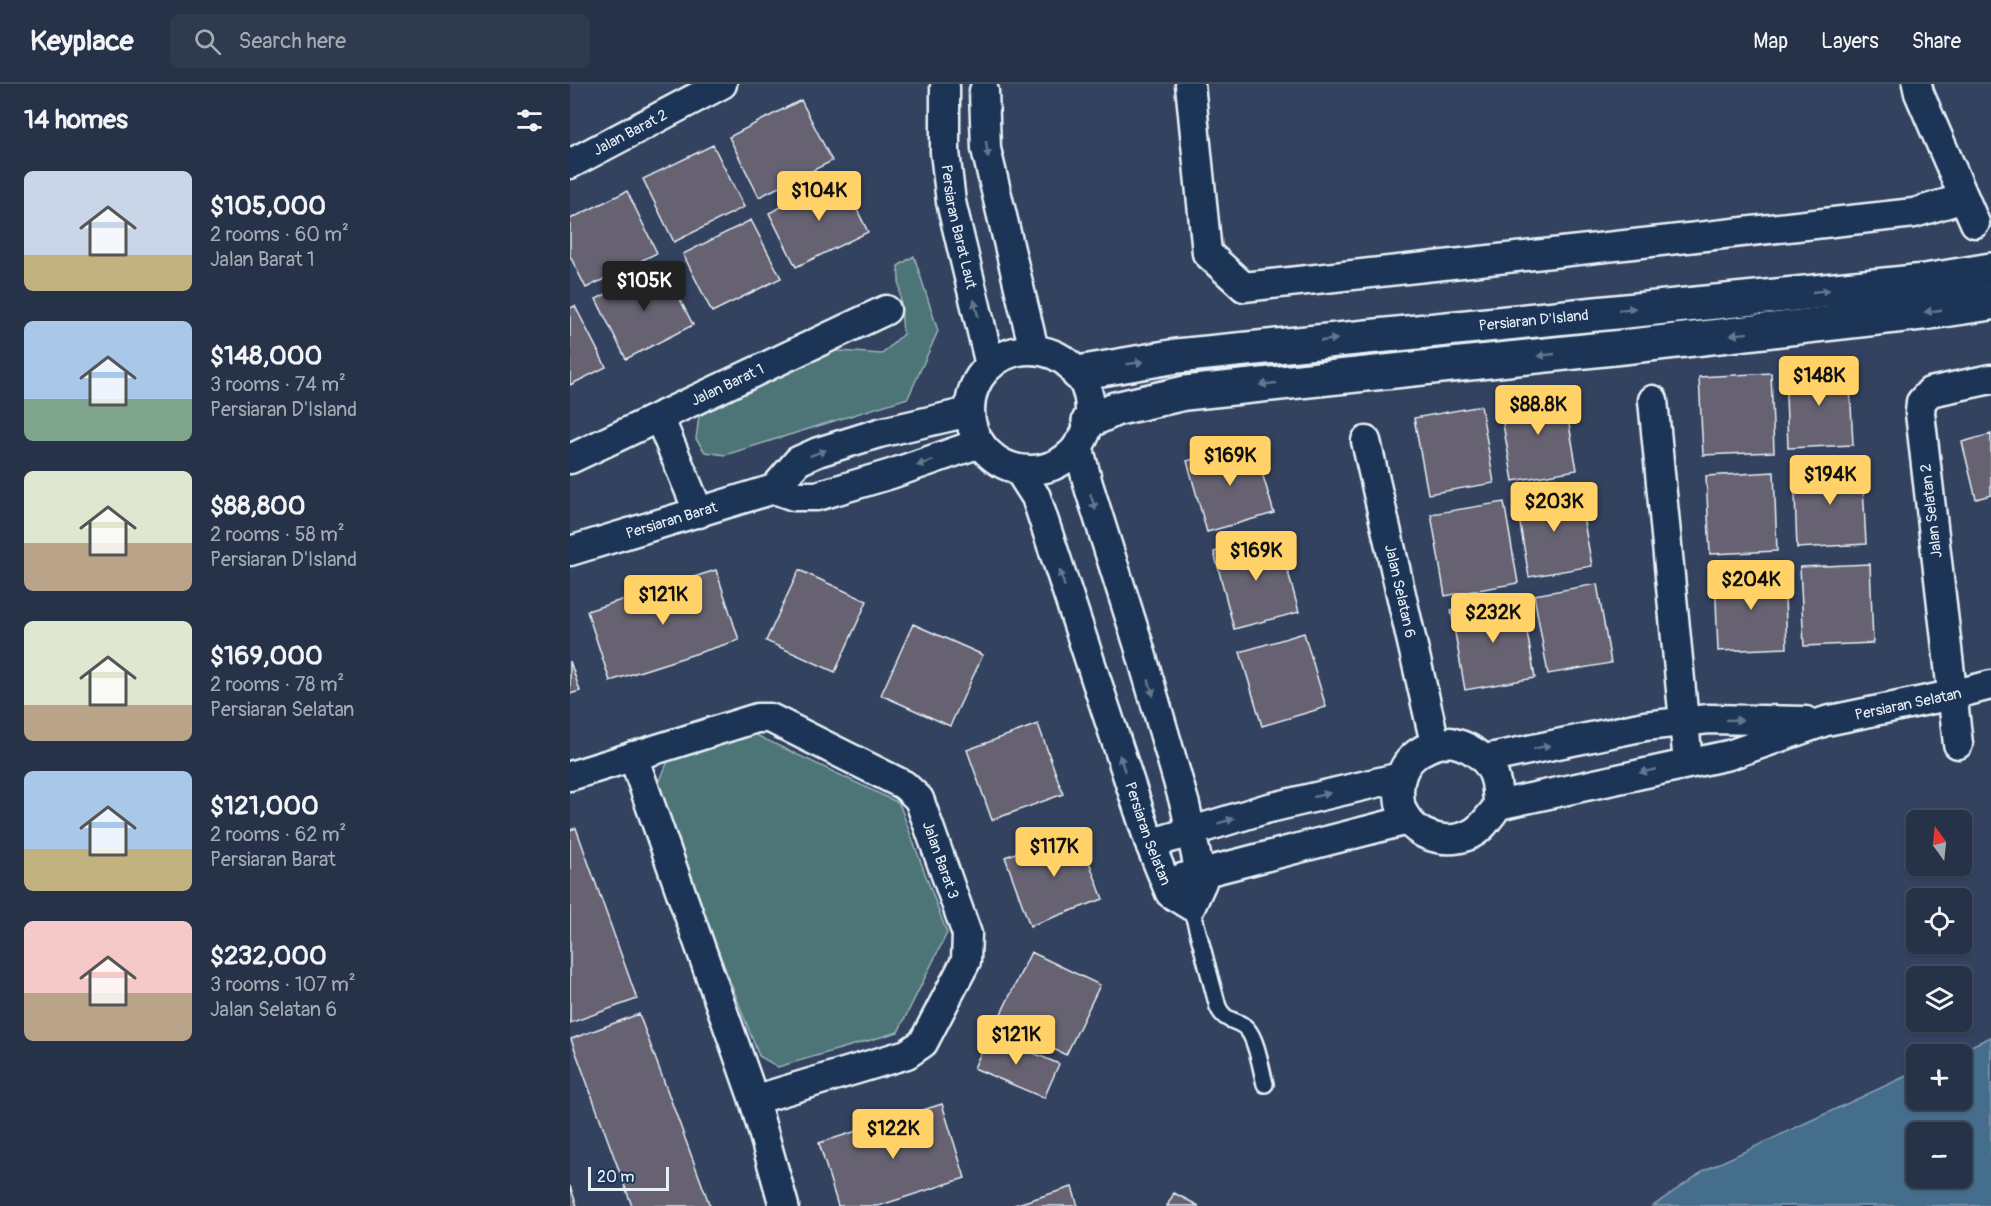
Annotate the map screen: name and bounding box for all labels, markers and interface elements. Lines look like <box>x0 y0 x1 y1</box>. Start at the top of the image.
search box <box>170 14 590 68</box>
text: Keyplace <box>30 24 134 59</box>
icon: search <box>191 25 224 58</box>
text: Search here <box>239 27 346 55</box>
text: Map <box>1753 28 1788 55</box>
text: Layers <box>1821 28 1879 55</box>
text: Share <box>1912 28 1961 55</box>
text: 14 homes <box>24 104 128 136</box>
icon: filters <box>513 104 546 137</box>
street label: Jalan Barat 2 <box>590 105 671 160</box>
one-way arrow <box>983 140 992 159</box>
street label: Persiaran Barat Laut <box>937 164 981 292</box>
pin: $104K <box>777 171 861 222</box>
text: $104K <box>791 178 847 203</box>
text: $105,000 <box>210 190 326 222</box>
icon: home <box>72 195 144 267</box>
text: 2 rooms · 60 m² <box>210 222 349 247</box>
text: Jalan Barat 1 <box>210 247 315 272</box>
pin: $105K <box>602 261 686 312</box>
text: $105K <box>616 268 672 293</box>
one-way arrow <box>1812 286 1831 296</box>
one-way arrow <box>971 299 981 317</box>
one-way arrow <box>1618 304 1637 314</box>
street label: Persiaran D'Island <box>1478 306 1590 336</box>
one-way arrow <box>1924 307 1943 316</box>
one-way arrow <box>1730 329 1749 339</box>
one-way arrow <box>1319 336 1338 345</box>
text: $148,000 <box>210 340 322 372</box>
icon: home <box>72 345 144 417</box>
one-way arrow <box>1536 350 1555 360</box>
pin: $148K <box>1777 356 1861 407</box>
one-way arrow <box>1126 358 1145 367</box>
street label: Jalan Barat 1 <box>688 360 767 411</box>
text: $148K <box>1793 363 1845 388</box>
text: 3 rooms · 74 m² <box>210 372 346 397</box>
one-way arrow <box>1259 379 1278 389</box>
pin: $88.8K <box>1489 385 1587 436</box>
text: $88.8K <box>1509 392 1567 417</box>
text: Persiaran D'Island <box>210 397 357 422</box>
pin: $169K <box>1188 436 1272 487</box>
text: $169K <box>1204 443 1256 468</box>
one-way arrow <box>809 448 827 457</box>
pin: $194K <box>1788 455 1872 506</box>
one-way arrow <box>916 458 934 468</box>
text: $194K <box>1804 462 1856 487</box>
street label: Jalan Selatan 2 <box>1916 463 1947 559</box>
pin: $203K <box>1512 482 1596 533</box>
text: $203K <box>1525 489 1583 514</box>
text: $88,800 <box>210 490 306 522</box>
one-way arrow <box>1089 493 1099 511</box>
icon: home <box>72 495 144 567</box>
street label: Persiaran Barat <box>624 498 720 543</box>
text: 2 rooms · 58 m² <box>210 522 345 547</box>
pin: $169K <box>1214 531 1298 582</box>
text: $169K <box>1230 538 1282 563</box>
street label: Jalan Selatan 6 <box>1380 543 1420 640</box>
text: Persiaran D'Island <box>210 547 357 572</box>
pin: $204K <box>1709 560 1793 611</box>
text: $204K <box>1721 567 1781 592</box>
one-way arrow <box>1057 569 1066 587</box>
pin: $121K <box>621 575 705 626</box>
text: $121K <box>638 582 688 607</box>
pin: $232K <box>1451 593 1535 644</box>
text: $232K <box>1465 600 1521 625</box>
text: $169,000 <box>210 640 323 672</box>
icon: home <box>72 645 144 717</box>
text: 2 rooms · 78 m² <box>210 672 344 697</box>
one-way arrow <box>1147 679 1156 697</box>
street label: Persiaran Selatan <box>1853 684 1964 725</box>
text: Persiaran Selatan <box>210 697 354 722</box>
one-way arrow <box>1725 715 1744 725</box>
one-way arrow <box>1533 742 1551 752</box>
one-way arrow <box>1117 754 1126 772</box>
one-way arrow <box>1639 767 1658 776</box>
street label: Persiaran Selatan <box>1120 780 1175 888</box>
text: $121,000 <box>210 790 319 822</box>
one-way arrow <box>1313 790 1331 800</box>
icon: home <box>72 795 144 867</box>
north arrow <box>1906 810 1972 876</box>
map controls <box>1906 810 1972 1188</box>
one-way arrow <box>1217 816 1235 825</box>
street label: Jalan Barat 3 <box>918 819 963 902</box>
text: 2 rooms · 62 m² <box>210 822 346 847</box>
pin: $117K <box>1012 827 1096 878</box>
text: $117K <box>1029 834 1079 859</box>
text: Persiaran Barat <box>210 847 336 872</box>
button: locate <box>1906 888 1972 954</box>
text: $232,000 <box>210 940 327 972</box>
icon: home <box>72 945 144 1017</box>
button: layers <box>1906 966 1972 1032</box>
text: 3 rooms · 107 m² <box>210 972 356 997</box>
text: Jalan Selatan 6 <box>210 997 337 1022</box>
pin: $121K <box>974 1015 1058 1066</box>
text: $121K <box>991 1022 1041 1047</box>
button: + <box>1906 1044 1972 1110</box>
pin: $122K <box>851 1109 935 1160</box>
text: $122K <box>866 1116 920 1141</box>
button: − <box>1906 1122 1972 1188</box>
scale bar <box>588 1164 669 1192</box>
text: 20 m <box>597 1167 635 1187</box>

